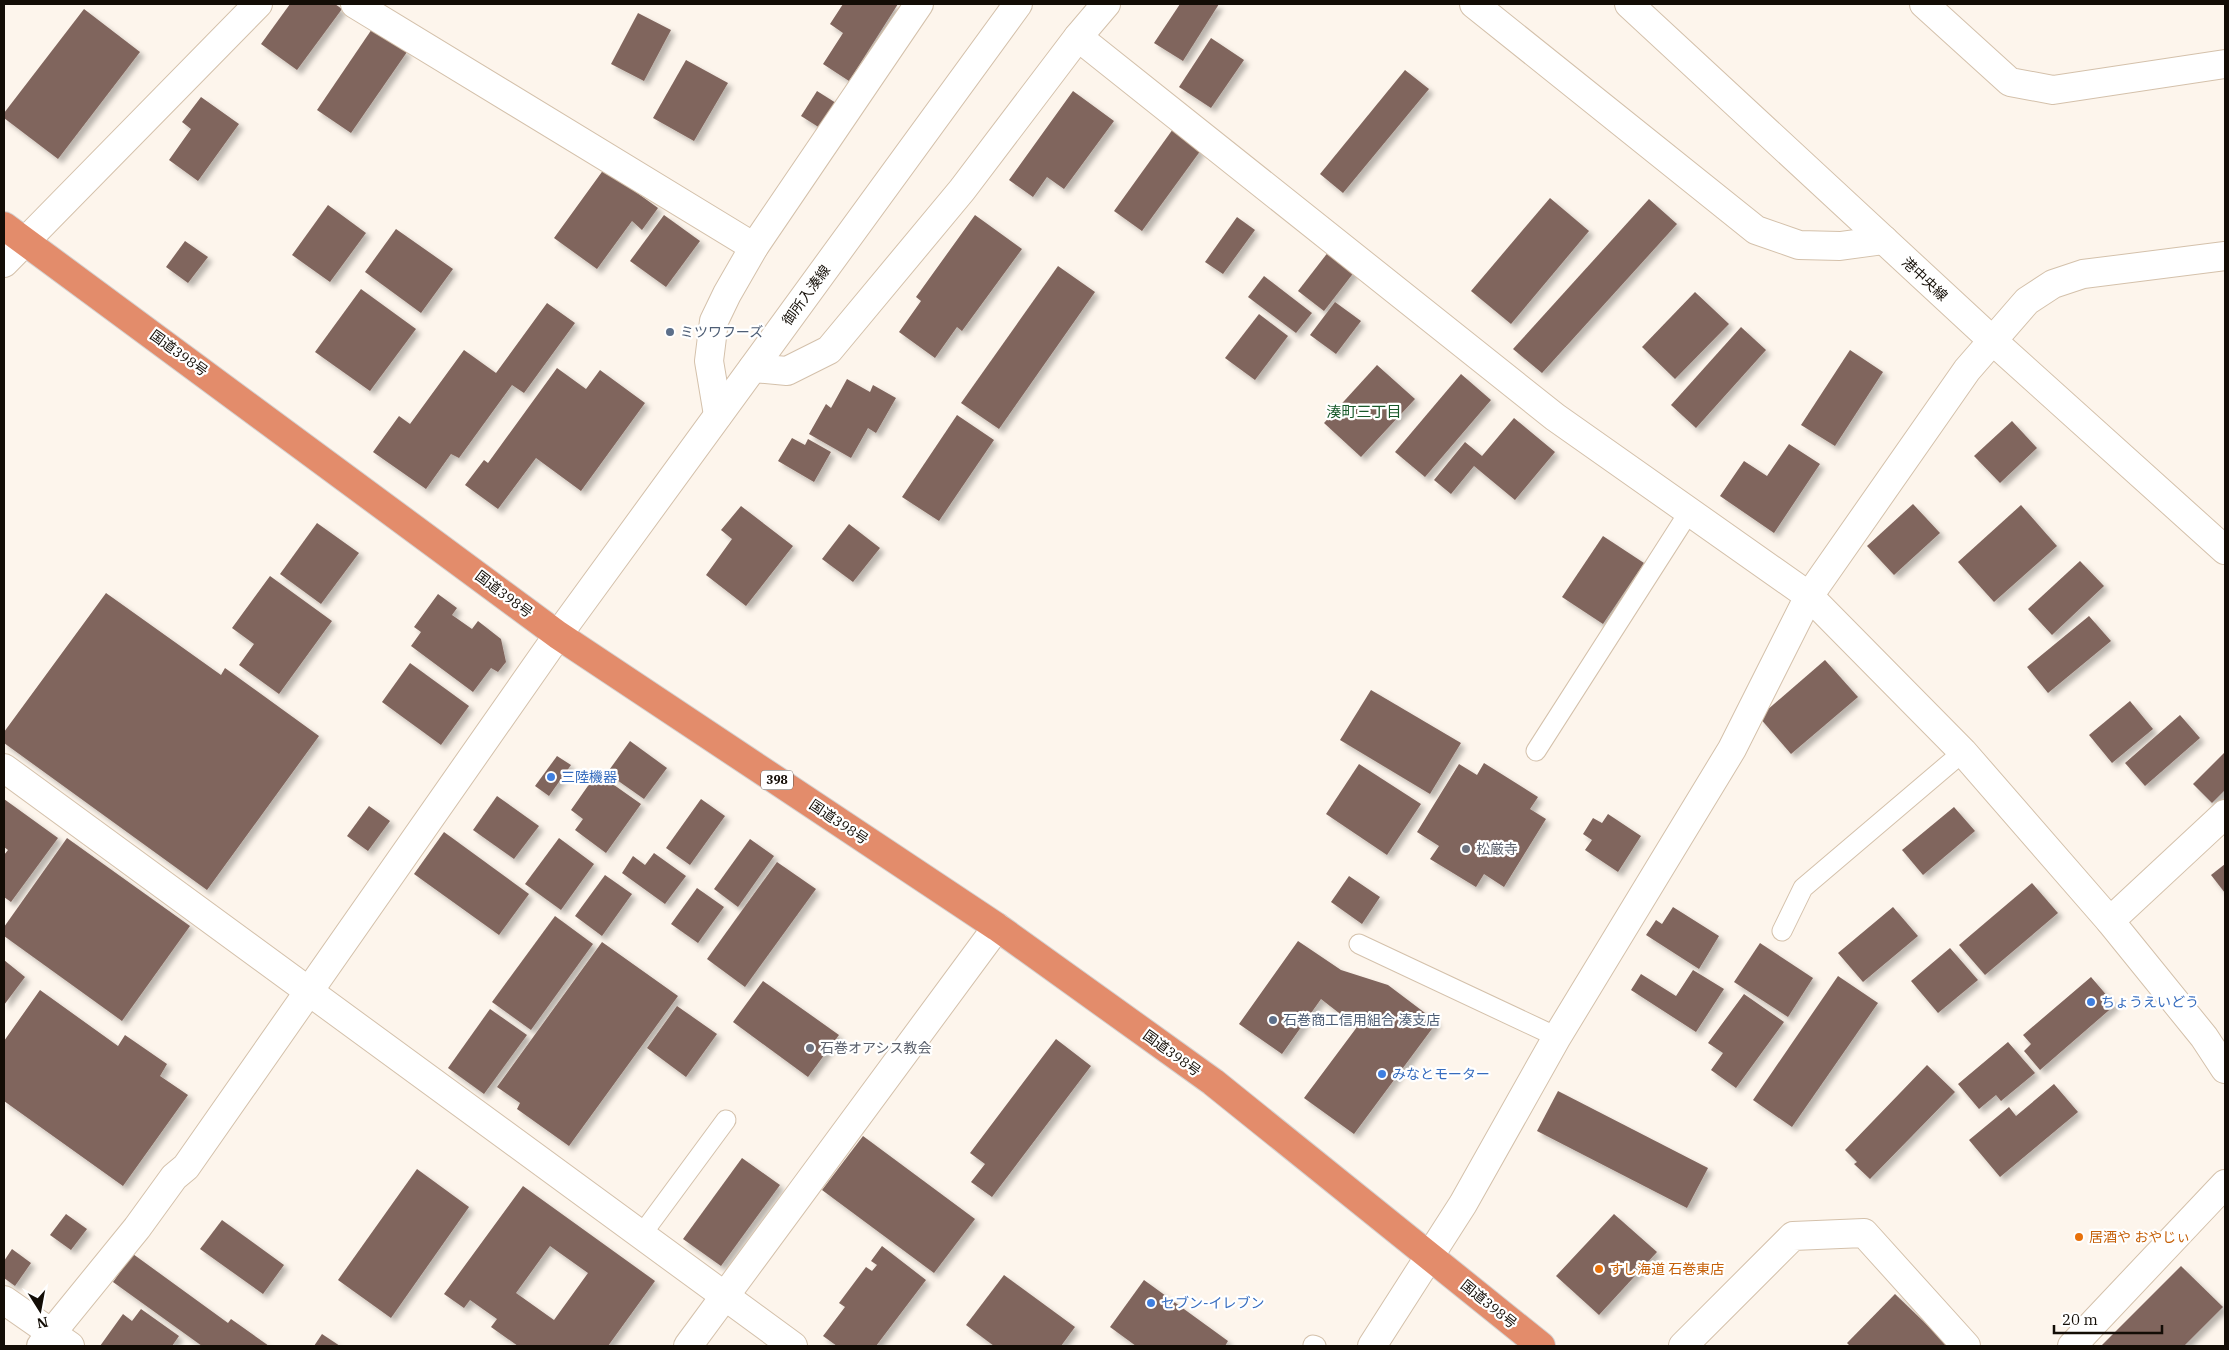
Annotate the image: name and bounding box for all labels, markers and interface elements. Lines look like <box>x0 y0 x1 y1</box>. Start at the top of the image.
street label: 港中央線 <box>1898 253 1952 305</box>
street label: 御所入湊線 <box>778 261 834 329</box>
place label: ミツワフーズ <box>680 323 763 341</box>
street label: 国道398号 <box>147 326 211 380</box>
marker: ミツワフーズ <box>664 326 676 338</box>
district label: 湊町三丁目 <box>1326 402 1402 421</box>
street label: 国道398号 <box>472 567 536 621</box>
place label: 三陸機器 <box>561 768 617 786</box>
road number: 398 <box>761 770 793 790</box>
marker: 三陸機器 <box>545 771 557 783</box>
street label: 国道398号 <box>806 796 872 848</box>
place label: 松厳寺 <box>1476 840 1518 858</box>
marker: 松厳寺 <box>1460 843 1472 855</box>
place label: ちょうえいどう <box>2101 993 2199 1011</box>
marker: ちょうえいどう <box>2085 996 2097 1008</box>
place label: 石巻商工信用組合 湊支店 <box>1283 1011 1440 1029</box>
marker: 石巻商工信用組合 湊支店 <box>1267 1014 1279 1026</box>
street label: 国道398号 <box>1140 1026 1204 1080</box>
place label: 石巻オアシス教会 <box>820 1039 931 1057</box>
marker: 石巻オアシス教会 <box>804 1042 816 1054</box>
place label: みなとモーター <box>1392 1065 1490 1083</box>
marker: みなとモーター <box>1376 1068 1388 1080</box>
place label: 居酒や おやじぃ <box>2089 1228 2190 1246</box>
marker: 居酒や おやじぃ <box>2073 1231 2085 1243</box>
place label: すし海道 石巻東店 <box>1609 1260 1724 1278</box>
marker: すし海道 石巻東店 <box>1593 1263 1605 1275</box>
street label: 国道398号 <box>1457 1276 1521 1332</box>
north arrow <box>15 1285 65 1335</box>
place label: セブン-イレブン <box>1161 1294 1265 1312</box>
marker: セブン-イレブン <box>1145 1297 1157 1309</box>
scale bar <box>2054 1302 2162 1334</box>
text: 20 m <box>2062 1310 2098 1329</box>
text: N <box>35 1313 50 1333</box>

